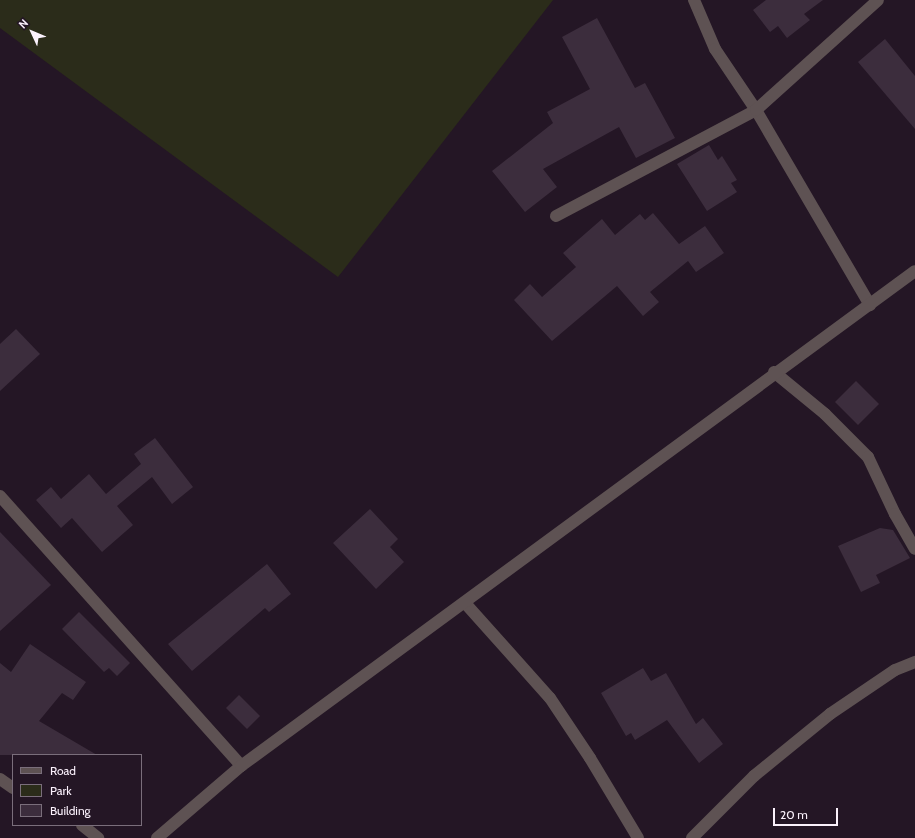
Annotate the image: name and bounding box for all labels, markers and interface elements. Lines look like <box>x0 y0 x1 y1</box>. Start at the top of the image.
north arrow <box>12 12 52 52</box>
text: N <box>16 16 31 31</box>
legend <box>12 754 142 826</box>
text: Road <box>50 763 76 778</box>
text: Park <box>50 783 72 798</box>
scale bar <box>775 800 840 826</box>
text: Building <box>50 803 91 818</box>
text: 20 m <box>780 807 808 822</box>

